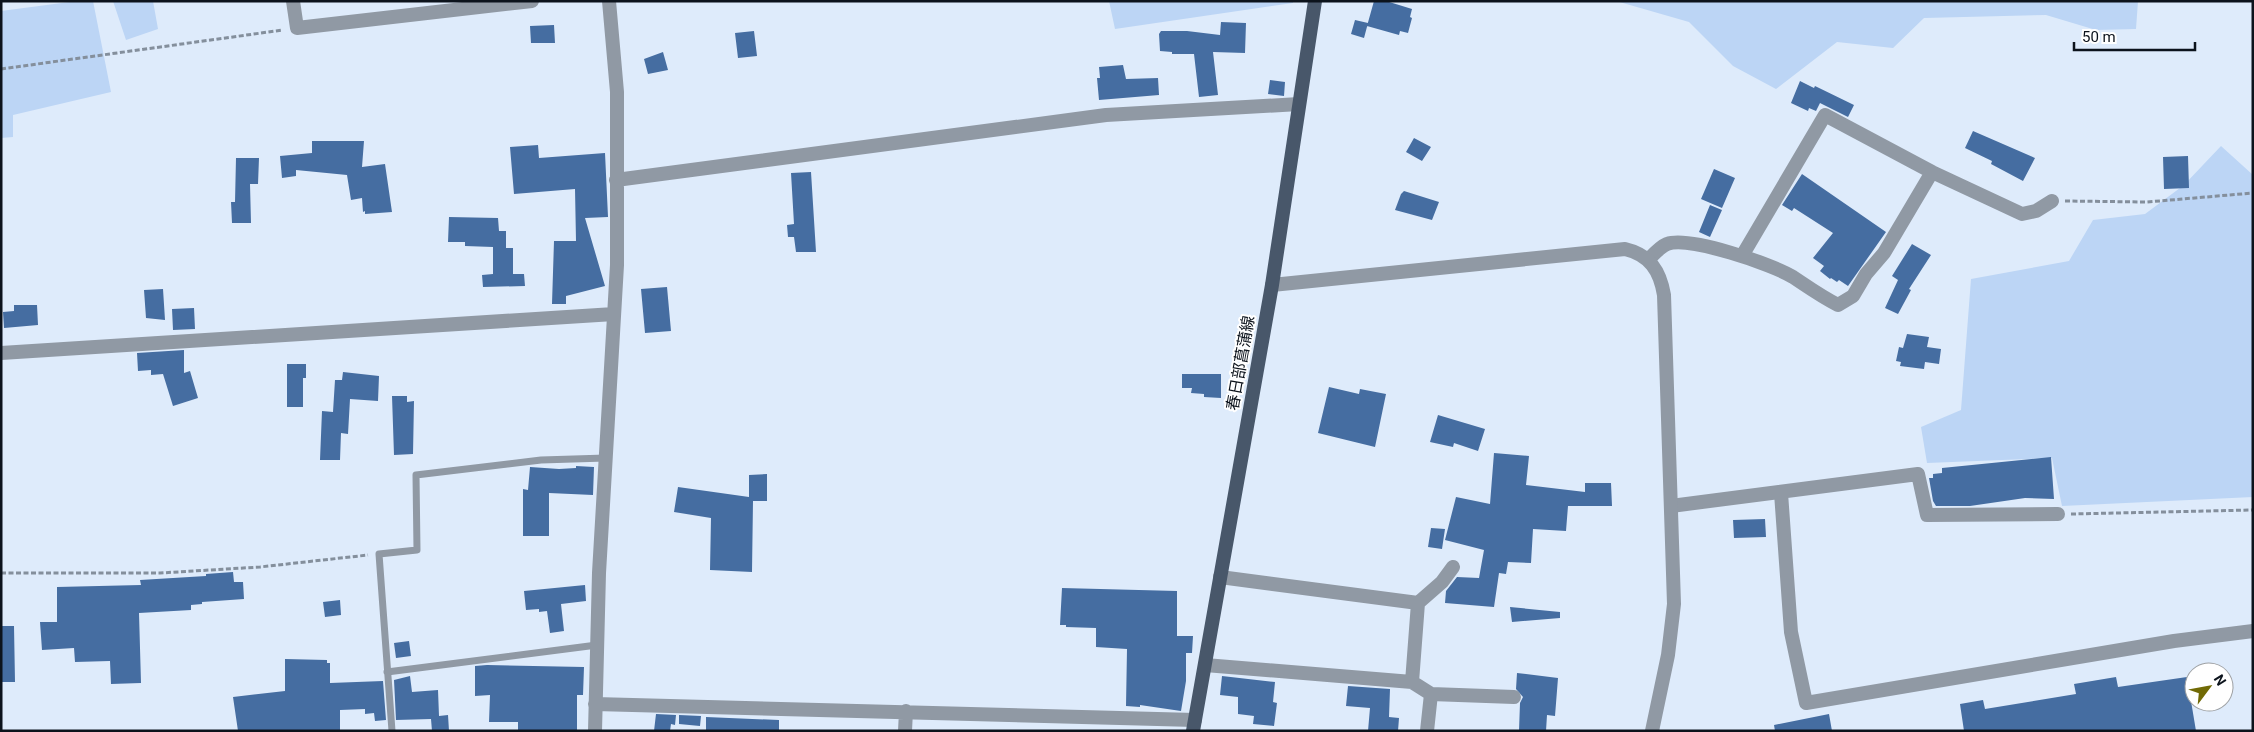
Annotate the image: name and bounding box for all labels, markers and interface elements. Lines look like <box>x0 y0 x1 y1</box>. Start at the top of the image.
scale bar <box>2074 20 2195 52</box>
text: 50 m <box>2082 28 2116 46</box>
street label: 春日部菖蒲線 <box>1223 314 1258 412</box>
north arrow <box>2184 662 2234 712</box>
text: N <box>2211 672 2229 689</box>

